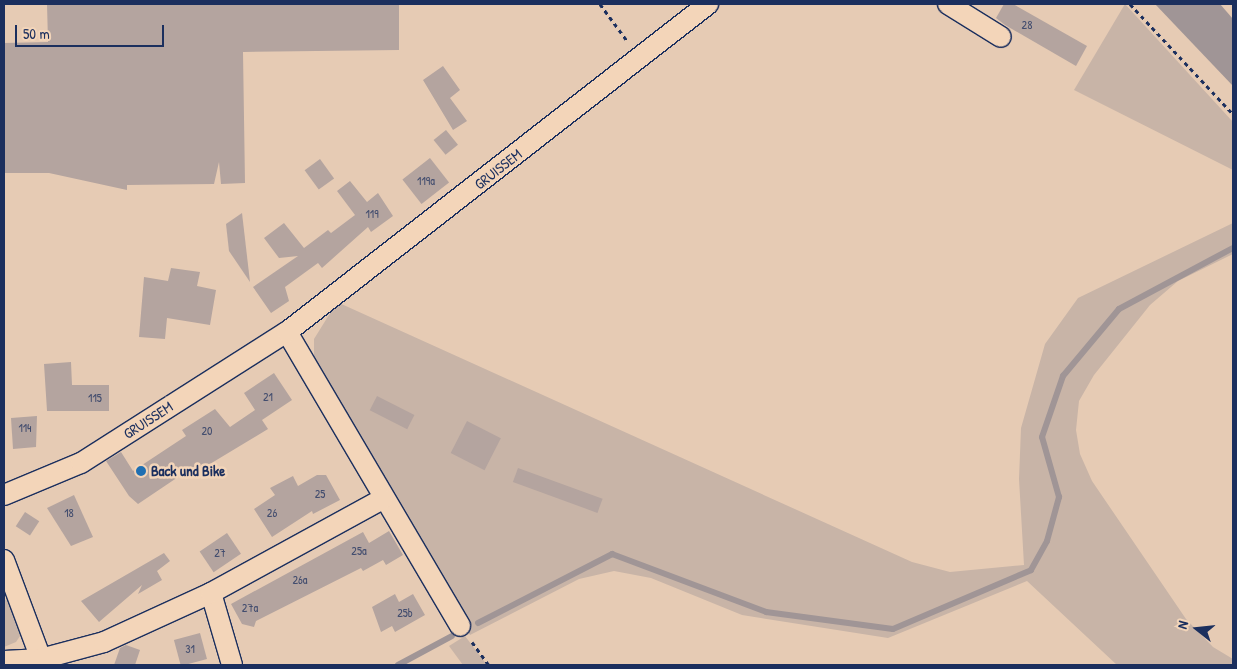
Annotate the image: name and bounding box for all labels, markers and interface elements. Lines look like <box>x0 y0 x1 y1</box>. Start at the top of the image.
scale bar <box>18 15 166 47</box>
house number: 28 <box>1022 18 1032 32</box>
text: 50 m <box>23 23 50 44</box>
street label: GRUISSEM <box>471 145 525 193</box>
house number: 119a <box>417 174 435 188</box>
house number: 119 <box>365 207 379 221</box>
house number: 21 <box>263 390 273 404</box>
house number: 115 <box>88 391 102 405</box>
street label: GRUISSEM <box>120 397 176 443</box>
house number: 114 <box>18 421 32 435</box>
house number: 20 <box>202 424 212 438</box>
place label: Back und Bike <box>151 462 225 480</box>
marker: Back und Bike <box>135 465 147 477</box>
house number: 25 <box>315 487 325 501</box>
house number: 18 <box>64 506 74 520</box>
house number: 26 <box>267 506 277 520</box>
house number: 25a <box>351 544 367 558</box>
house number: 27 <box>214 546 226 560</box>
house number: 26a <box>292 573 308 587</box>
house number: 27a <box>242 601 258 615</box>
north arrow <box>1172 604 1222 654</box>
house number: 25b <box>397 606 413 620</box>
text: N <box>1172 619 1192 631</box>
house number: 31 <box>185 642 195 656</box>

